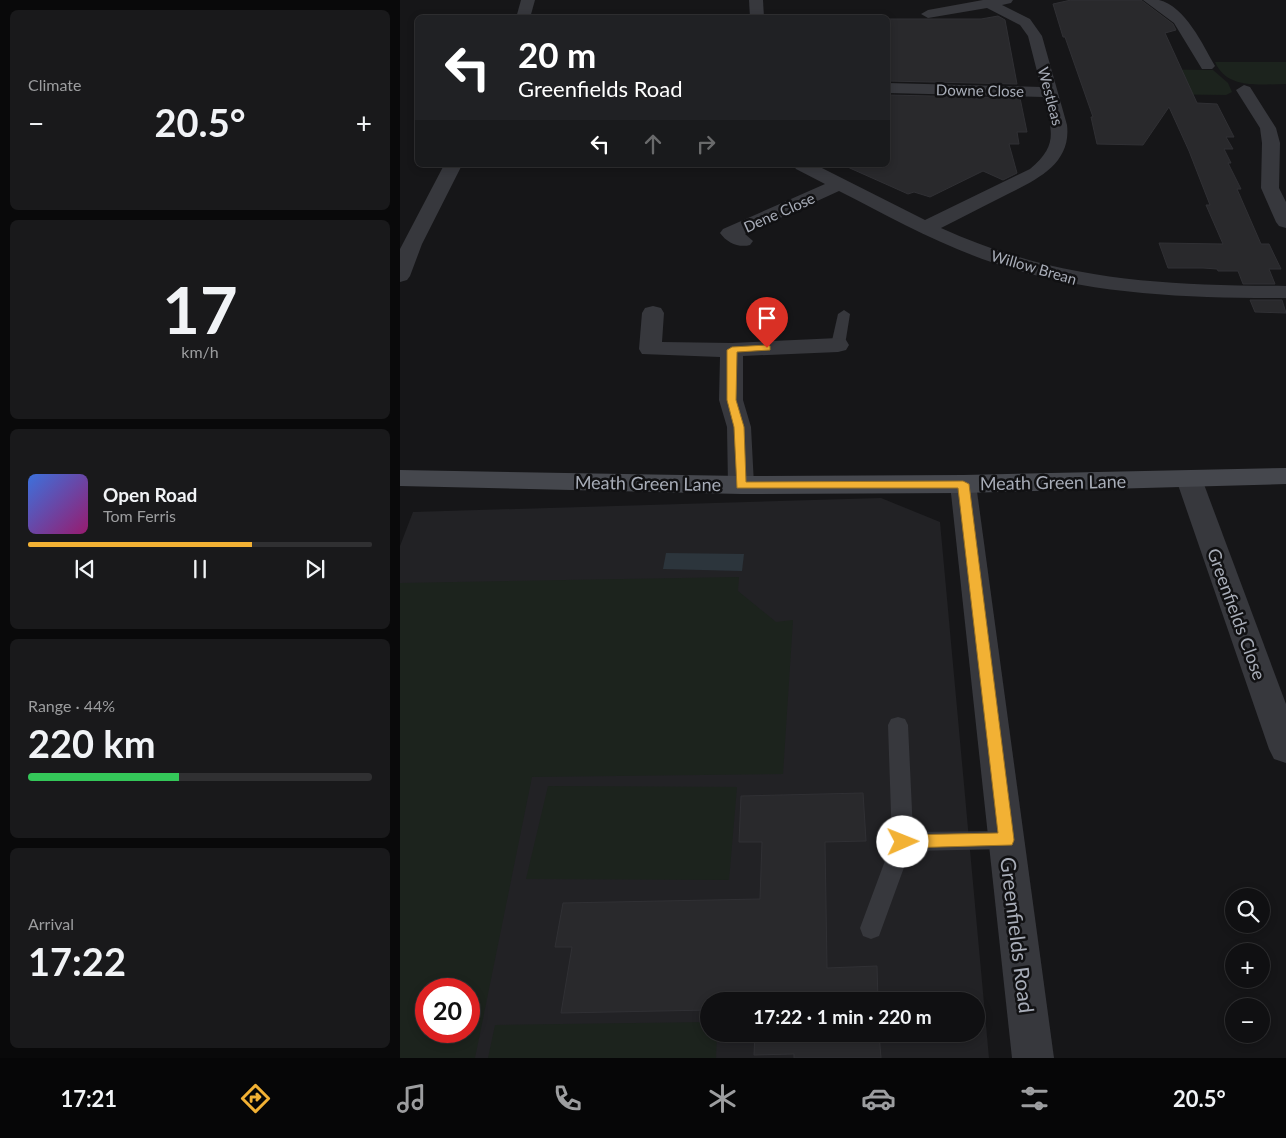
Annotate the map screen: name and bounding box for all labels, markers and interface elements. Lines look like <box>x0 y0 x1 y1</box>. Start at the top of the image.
text: 20 m <box>518 33 596 75</box>
icon: left <box>435 35 500 100</box>
street label: Westleas <box>1035 65 1067 127</box>
text: Climate <box>28 75 81 94</box>
text: Greenfields Road <box>518 75 682 102</box>
street label: Downe Close <box>936 80 1024 100</box>
text: 20.5° <box>155 99 245 145</box>
text: − <box>28 106 44 140</box>
text: + <box>356 106 372 140</box>
icon: left <box>586 130 614 158</box>
icon: ahead <box>639 130 667 158</box>
icon: right <box>692 130 720 158</box>
street label: Dene Close <box>741 188 817 236</box>
street label: Willow Brean <box>989 246 1079 288</box>
text: 17 <box>162 270 238 348</box>
pin <box>746 297 788 348</box>
icon: arrive <box>753 304 781 332</box>
text: km/h <box>181 342 219 361</box>
street label: Meath Green Lane <box>980 470 1126 494</box>
street label: Meath Green Lane <box>575 471 721 495</box>
text: Open Road <box>103 483 197 506</box>
text: Tom Ferris <box>103 506 176 525</box>
street label: Greenfields Close <box>1203 545 1271 683</box>
icon: previous <box>71 555 99 583</box>
icon: pause <box>186 555 214 583</box>
icon: next <box>301 555 329 583</box>
text: Range · 44% <box>28 696 115 715</box>
text: 220 km <box>28 720 156 766</box>
position arrow <box>876 815 928 867</box>
street label: Greenfields Road <box>996 856 1040 1014</box>
map controls <box>1225 888 1270 1043</box>
button: search <box>1225 888 1270 933</box>
text: Arrival <box>28 914 74 933</box>
text: 17:22 <box>28 938 126 984</box>
button: + <box>1225 943 1270 988</box>
speed limit sign: 20 <box>415 978 480 1043</box>
button: − <box>1225 998 1270 1043</box>
text: 17:22 · 1 min · 220 m <box>753 1005 932 1028</box>
icon: directions <box>238 1081 273 1116</box>
icon: music <box>394 1081 429 1116</box>
icon: phone <box>550 1081 585 1116</box>
icon: climate <box>705 1081 740 1116</box>
icon: car <box>861 1081 896 1116</box>
icon: filters <box>1017 1081 1052 1116</box>
text: 17:21 <box>60 1085 117 1112</box>
text: 20.5° <box>1173 1085 1226 1112</box>

